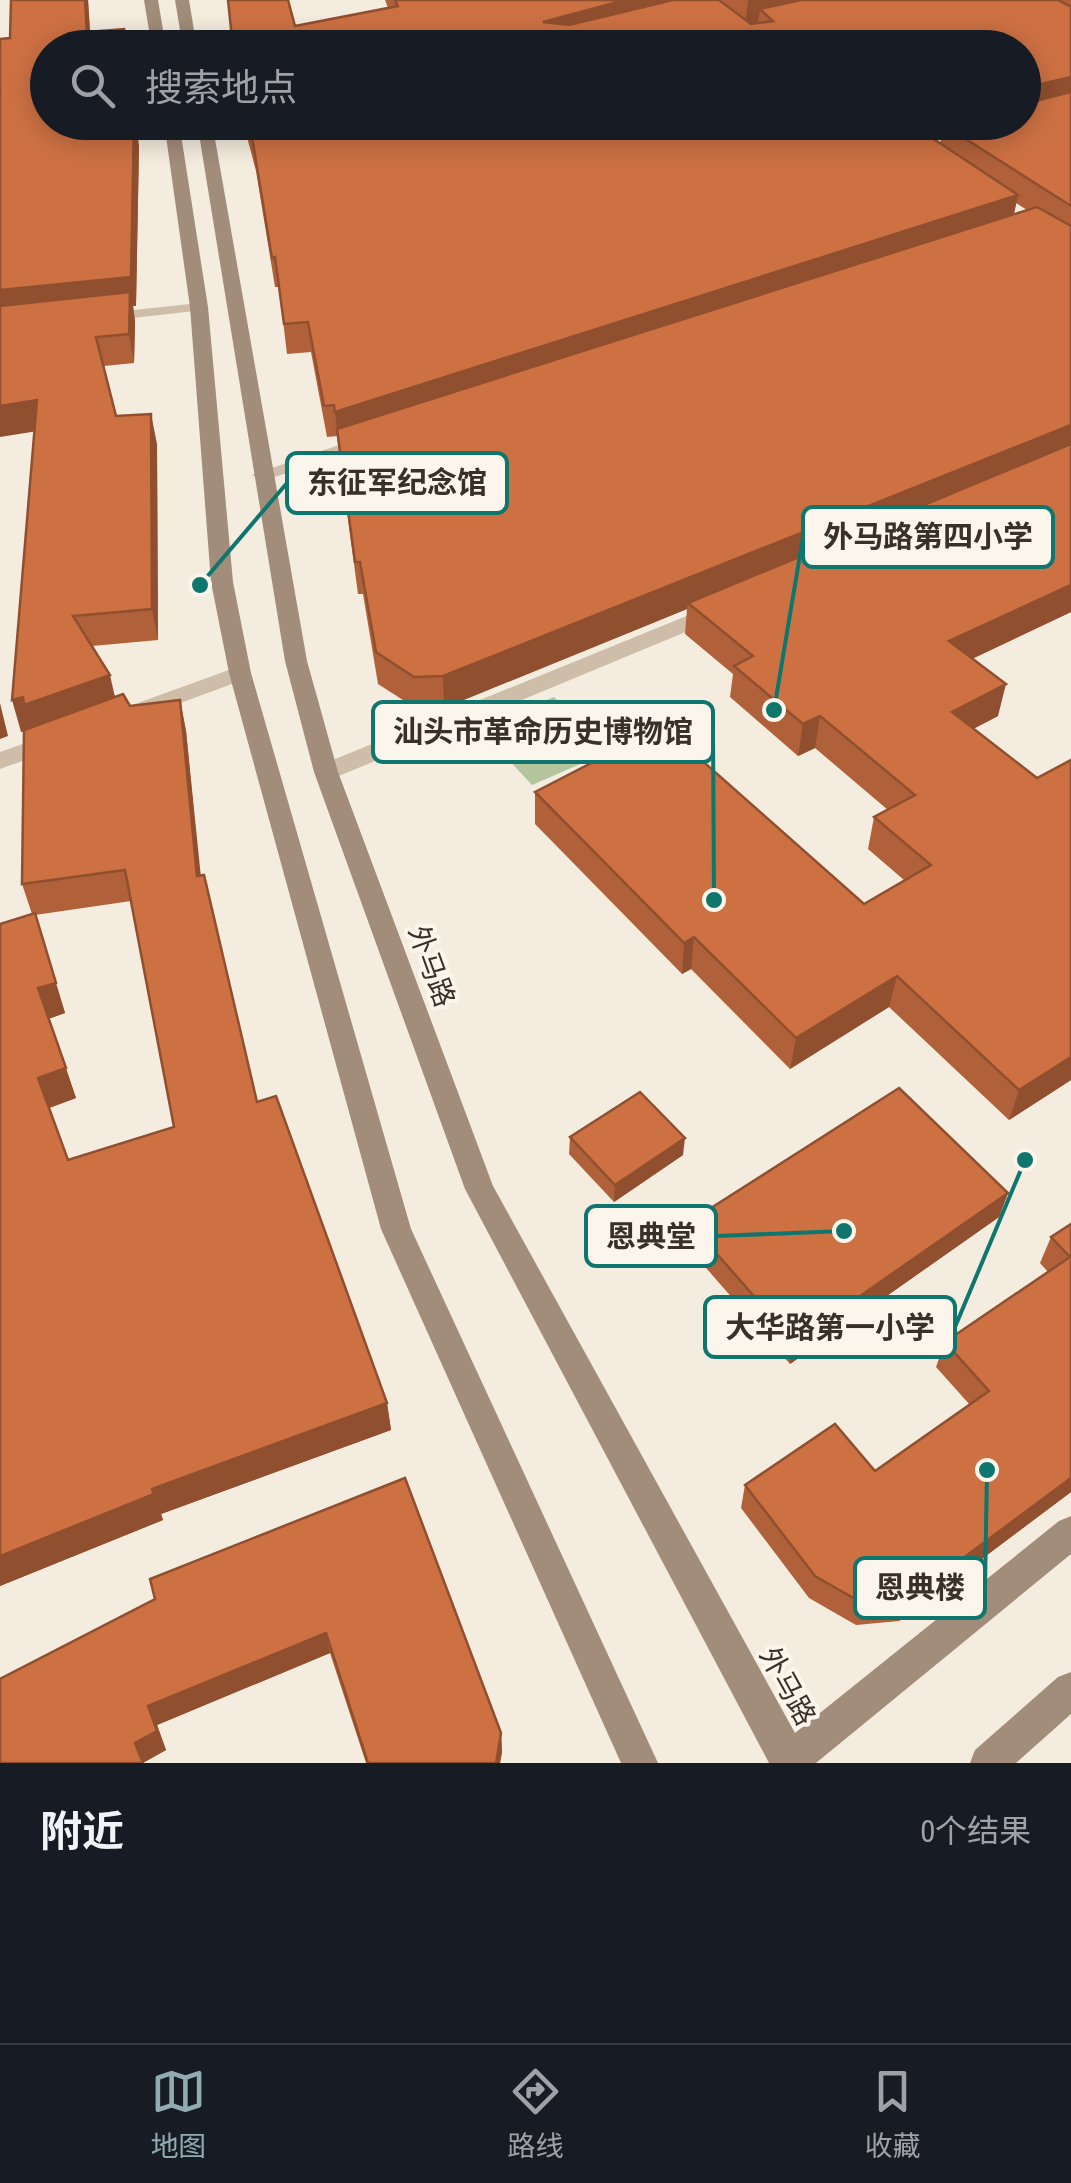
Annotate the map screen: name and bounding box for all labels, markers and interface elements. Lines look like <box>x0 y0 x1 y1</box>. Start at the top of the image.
search box <box>30 30 1041 140</box>
icon: search <box>65 58 120 113</box>
text: 搜索地点 <box>145 62 297 113</box>
callout: 东征军纪念馆 <box>287 453 507 513</box>
text: 东征军纪念馆 <box>307 462 487 502</box>
callout: 外马路第四小学 <box>803 507 1053 567</box>
text: 外马路第四小学 <box>823 516 1033 556</box>
callout: 汕头市革命历史博物馆 <box>373 702 713 762</box>
text: 汕头市革命历史博物馆 <box>393 711 693 751</box>
street label: 外马路 <box>400 920 464 1012</box>
callout: 恩典堂 <box>586 1206 716 1266</box>
text: 恩典堂 <box>606 1216 696 1256</box>
callout: 大华路第一小学 <box>705 1297 955 1357</box>
text: 大华路第一小学 <box>725 1307 935 1347</box>
callout: 恩典楼 <box>855 1558 985 1618</box>
text: 恩典楼 <box>875 1567 965 1607</box>
street label: 外马路 <box>751 1640 825 1732</box>
text: 附近 <box>40 1803 124 1859</box>
text: 0个结果 <box>920 1809 1031 1852</box>
tab: 地图 <box>150 2064 207 2165</box>
tab: 路线 <box>507 2064 564 2165</box>
tab: 收藏 <box>864 2064 921 2165</box>

